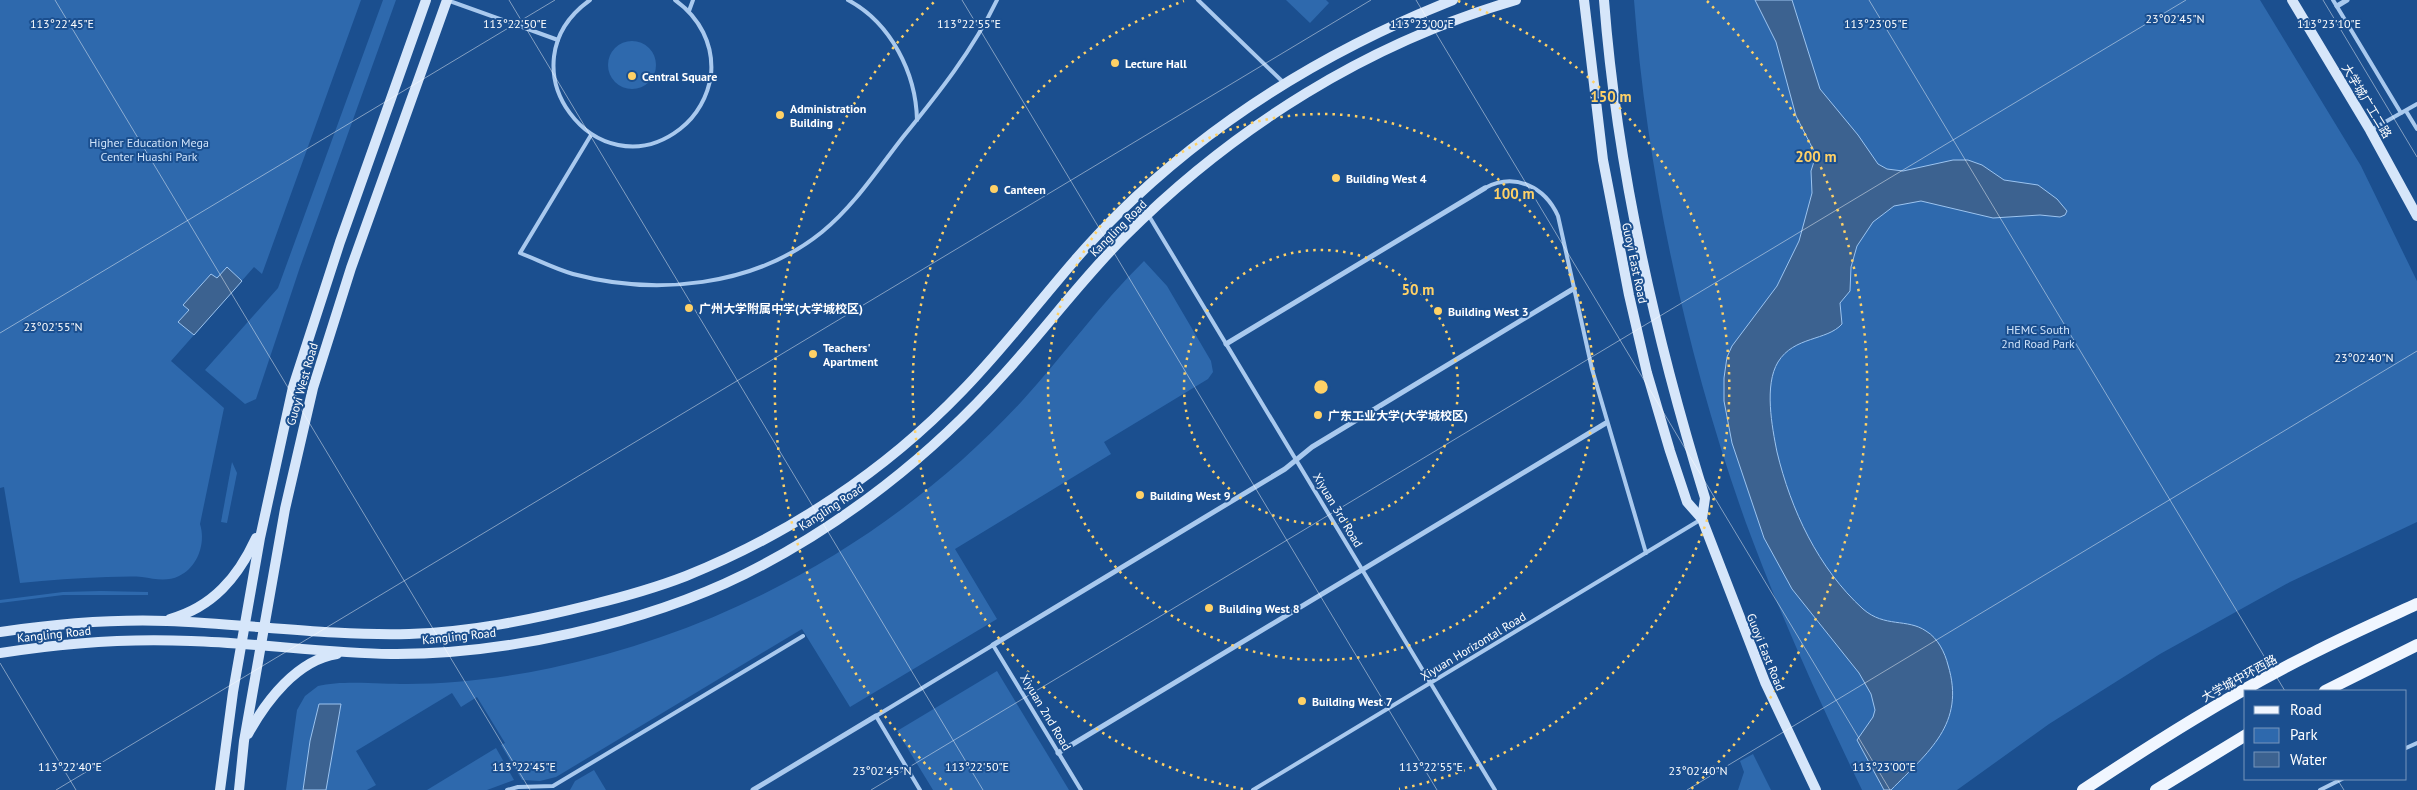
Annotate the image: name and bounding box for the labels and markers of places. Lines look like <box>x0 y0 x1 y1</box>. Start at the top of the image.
place label: Lecture Hall <box>1125 56 1187 71</box>
marker: Lecture Hall <box>1109 57 1121 69</box>
place label: Central Square <box>642 69 717 84</box>
marker: Central Square <box>626 70 638 82</box>
place label: Administration Building <box>790 101 866 130</box>
marker: Administration Building <box>774 109 786 121</box>
place label: Building West 4 <box>1346 171 1427 186</box>
marker: Building West 4 <box>1330 172 1342 184</box>
place label: Canteen <box>1004 182 1046 197</box>
marker: Canteen <box>988 183 1000 195</box>
place label: 广州大学附属中学(大学城校区) <box>699 301 863 316</box>
marker: 广州大学附属中学(大学城校区) <box>683 302 695 314</box>
place label: Building West 3 <box>1448 304 1529 319</box>
marker: Building West 3 <box>1432 305 1444 317</box>
place label: Teachers' Apartment <box>823 340 879 369</box>
marker: Teachers' Apartment <box>807 348 819 360</box>
centre of rings <box>1312 378 1330 396</box>
place label: 广东工业大学(大学城校区) <box>1328 408 1468 423</box>
marker: 广东工业大学(大学城校区) <box>1312 409 1324 421</box>
place label: Building West 9 <box>1150 488 1231 503</box>
marker: Building West 9 <box>1134 489 1146 501</box>
place label: Building West 8 <box>1219 601 1300 616</box>
marker: Building West 8 <box>1203 602 1215 614</box>
place label: Building West 7 <box>1312 694 1393 709</box>
marker: Building West 7 <box>1296 695 1308 707</box>

